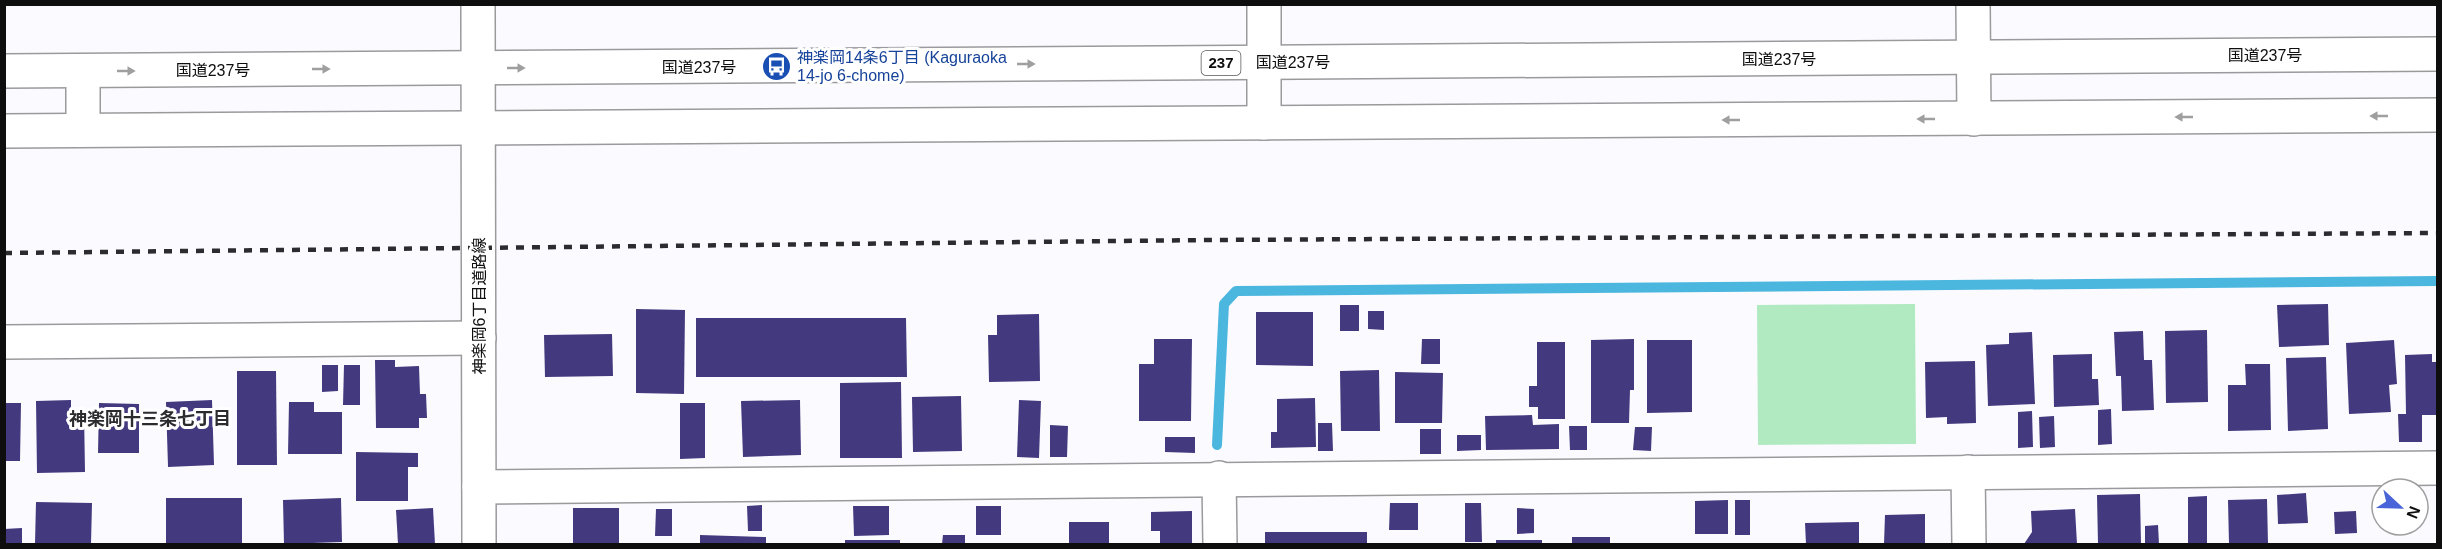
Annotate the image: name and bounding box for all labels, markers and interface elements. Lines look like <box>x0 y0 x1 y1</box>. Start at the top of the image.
street label: 国道237号 <box>2228 47 2302 64</box>
place label: 神楽岡14条6丁目 (Kaguraoka 14-jo 6-chome) <box>797 49 1007 84</box>
bus stop icon: 神楽岡14条6丁目 (Kaguraoka 14-jo 6-chome) <box>760 50 792 82</box>
road number: 237 <box>1202 51 1240 75</box>
street label: 国道237号 <box>1742 51 1816 68</box>
street label: 国道237号 <box>1256 54 1330 71</box>
street label: 国道237号 <box>662 59 736 76</box>
one-way arrow <box>1016 59 1035 69</box>
street label: 国道237号 <box>176 62 250 79</box>
one-way arrow <box>506 63 525 73</box>
one-way arrow <box>311 64 330 74</box>
one-way arrow <box>116 66 135 76</box>
one-way arrow <box>2370 111 2389 121</box>
one-way arrow <box>2175 112 2194 122</box>
one-way arrow <box>1917 114 1936 124</box>
one-way arrow <box>1722 115 1741 125</box>
street label: 神楽岡6丁目道路線 <box>471 238 488 374</box>
district label: 神楽岡十三条七丁目 <box>69 409 231 429</box>
north arrow <box>2370 477 2430 537</box>
text: N <box>2403 504 2423 521</box>

